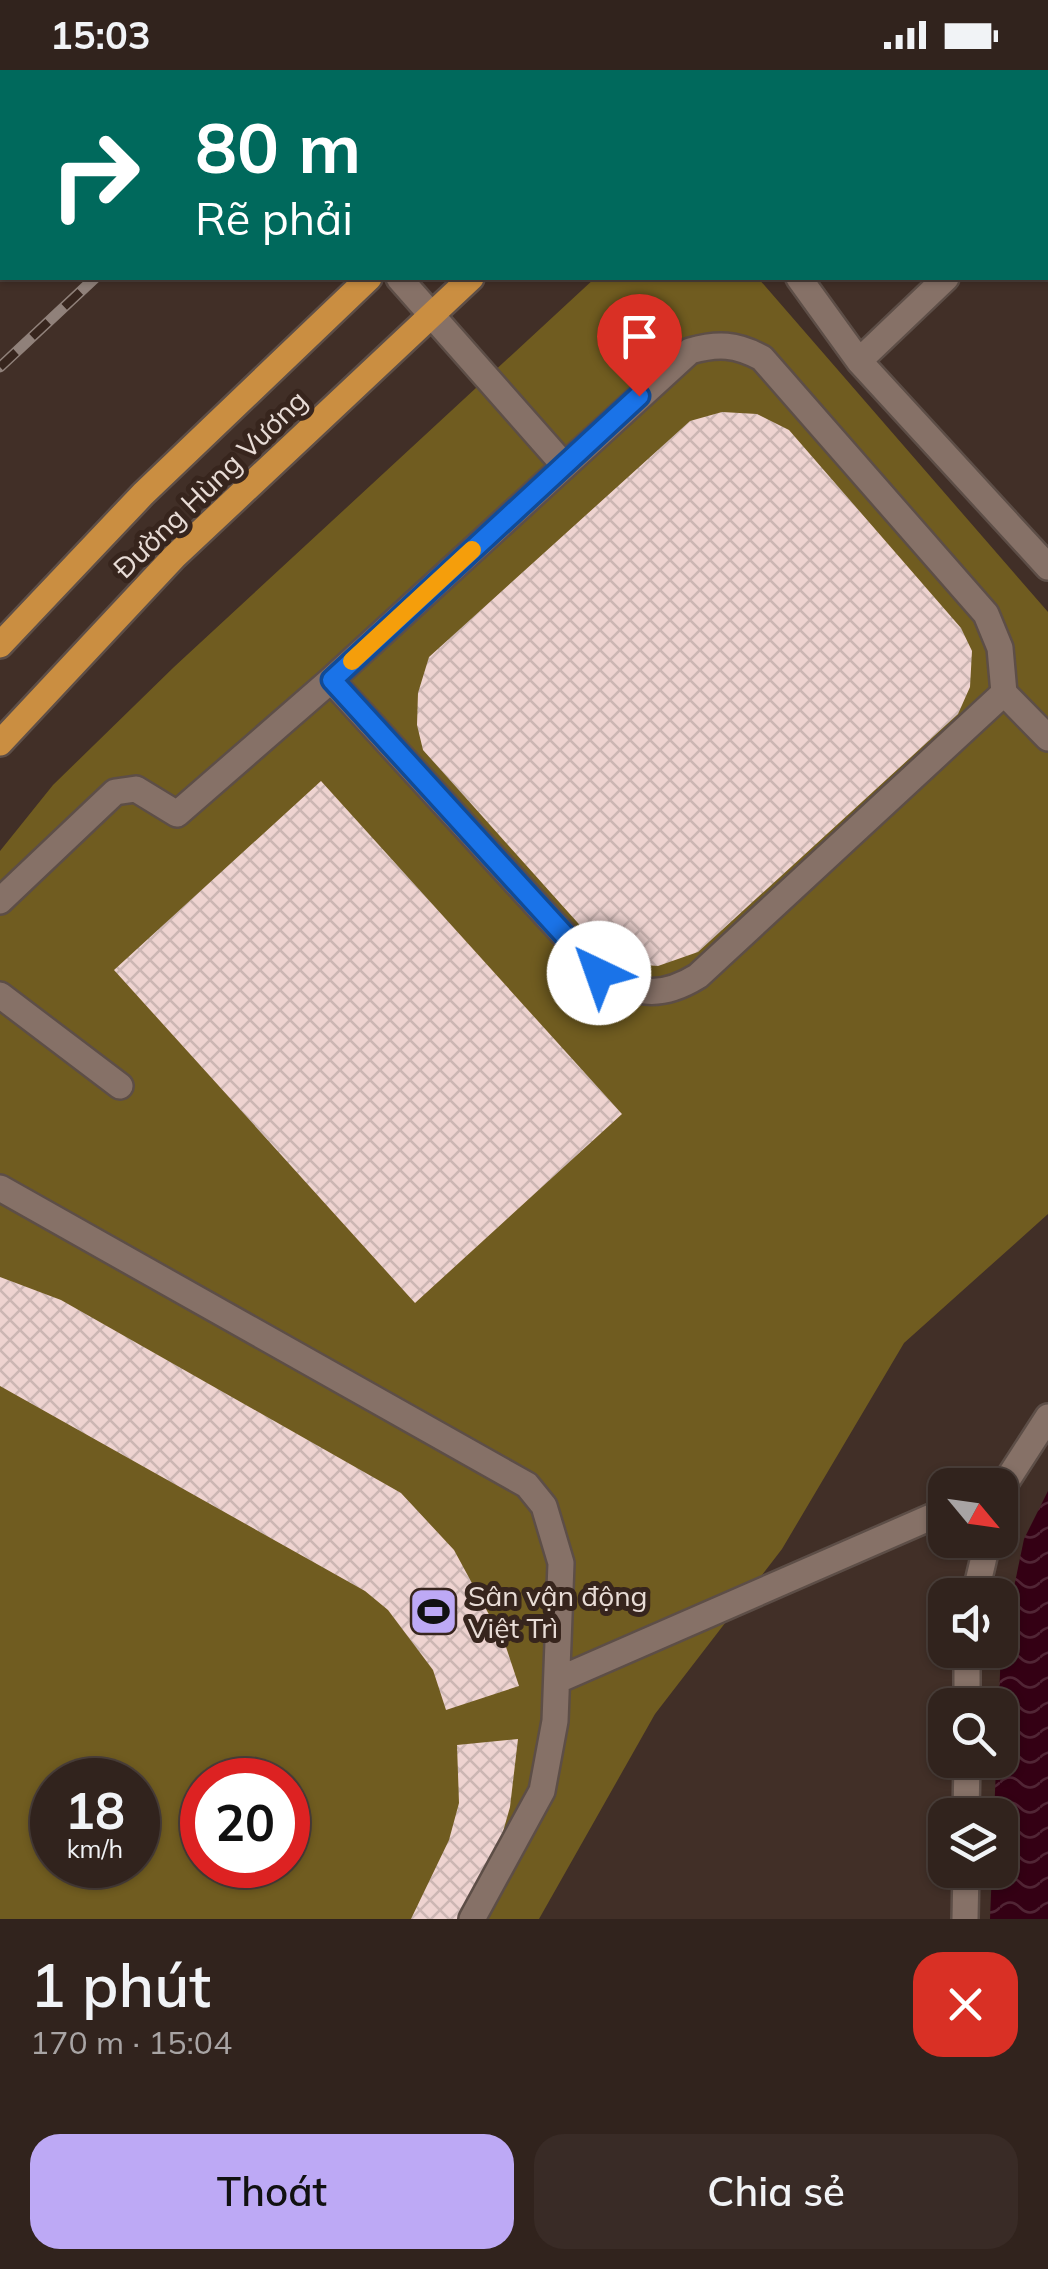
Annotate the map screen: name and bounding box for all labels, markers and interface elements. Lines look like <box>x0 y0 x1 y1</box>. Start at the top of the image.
text: 15:03 <box>50 11 151 59</box>
text: 80 m <box>195 103 361 191</box>
icon: right <box>30 110 160 240</box>
text: Rẽ phải <box>195 190 353 246</box>
pin <box>597 294 682 397</box>
icon: arrive <box>612 309 667 364</box>
street label: Đường Hùng Vương <box>106 382 314 585</box>
position arrow <box>547 921 651 1025</box>
north arrow <box>928 1468 1018 1558</box>
map controls <box>928 1468 1018 1888</box>
place label: Sân vận động Việt Trì <box>468 1578 647 1645</box>
button: sound <box>928 1578 1018 1668</box>
sports icon: Sân vận động Việt Trì <box>407 1586 459 1638</box>
button: search <box>928 1688 1018 1778</box>
speed limit sign: 20 <box>180 1758 310 1888</box>
text: 18 <box>65 1779 125 1842</box>
button: layers <box>928 1798 1018 1888</box>
text: km/h <box>67 1833 123 1864</box>
text: 1 phút <box>30 1947 211 2022</box>
button: close <box>913 1952 1018 2057</box>
text: 170 m · 15:04 <box>30 2022 232 2062</box>
button: Thoát <box>30 2134 514 2249</box>
button: Chia sẻ <box>534 2134 1018 2249</box>

